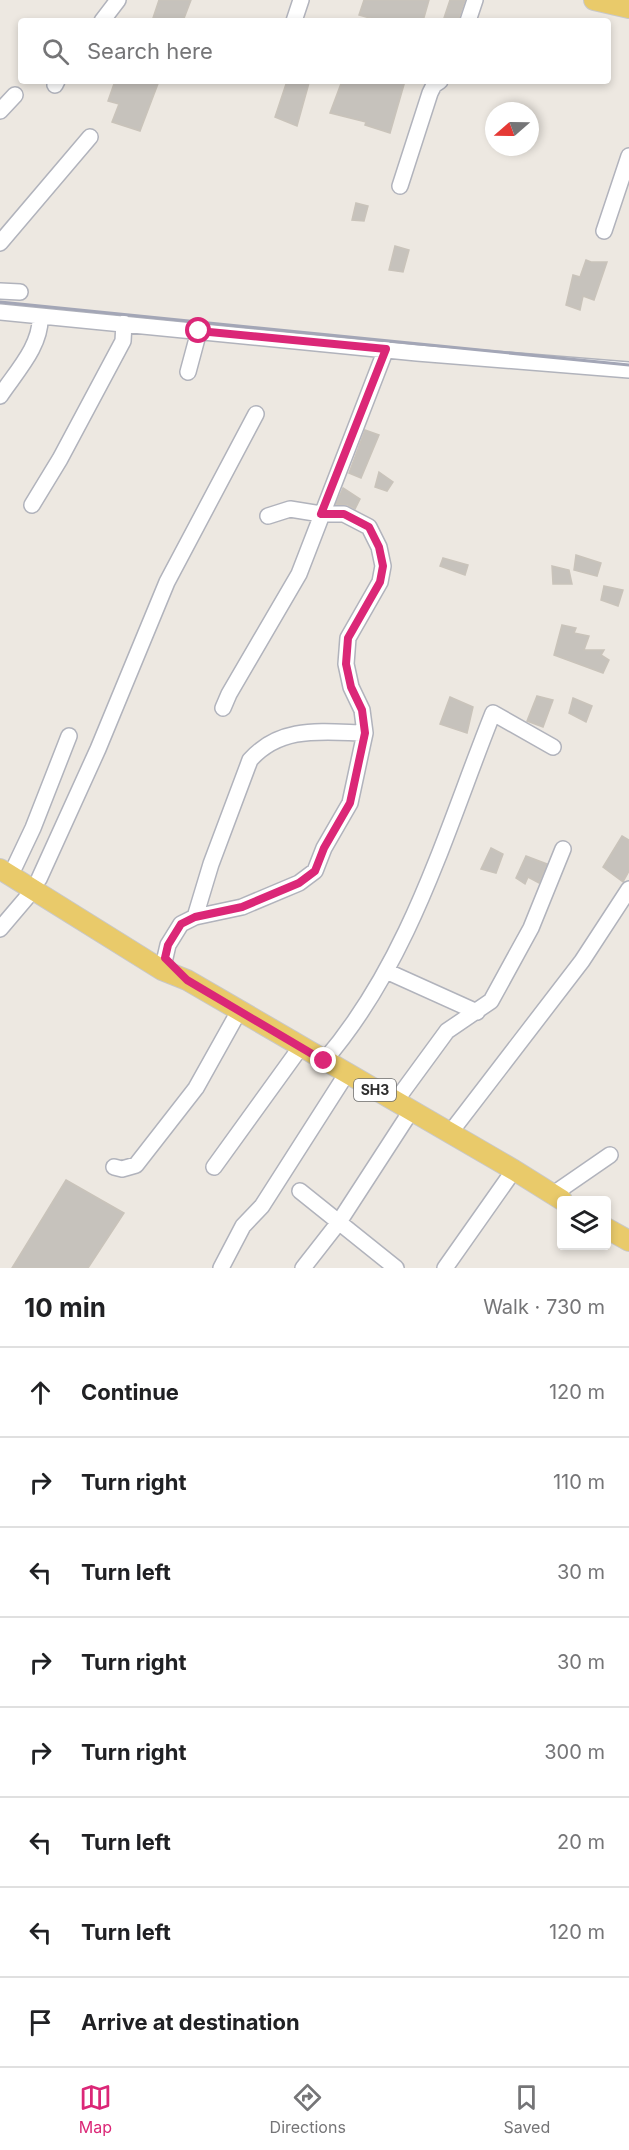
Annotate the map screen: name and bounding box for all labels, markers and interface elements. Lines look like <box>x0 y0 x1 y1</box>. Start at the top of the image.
search box <box>18 18 611 84</box>
icon: search <box>39 35 72 68</box>
text: Search here <box>87 38 213 64</box>
north arrow <box>485 102 539 156</box>
route start <box>185 317 211 343</box>
route end <box>310 1047 336 1073</box>
road number: SH3 <box>354 1079 396 1101</box>
map controls <box>557 1196 611 1250</box>
button: layers <box>557 1196 611 1250</box>
text: 10 min <box>24 1292 106 1323</box>
text: Walk · 730 m <box>483 1295 605 1319</box>
icon: ahead <box>24 1376 57 1409</box>
text: Continue <box>81 1379 179 1405</box>
text: 120 m <box>549 1380 605 1404</box>
icon: right <box>24 1466 57 1499</box>
text: Turn right <box>81 1469 187 1495</box>
text: 110 m <box>553 1470 605 1494</box>
icon: left <box>24 1556 57 1589</box>
text: Turn left <box>81 1559 171 1585</box>
text: 30 m <box>557 1560 605 1584</box>
icon: right <box>24 1646 57 1679</box>
text: Turn right <box>81 1649 187 1675</box>
text: 30 m <box>557 1650 605 1674</box>
icon: right <box>24 1736 57 1769</box>
text: Turn right <box>81 1739 187 1765</box>
text: 300 m <box>544 1740 605 1764</box>
icon: left <box>24 1826 57 1859</box>
text: Turn left <box>81 1829 171 1855</box>
text: 20 m <box>557 1830 605 1854</box>
icon: left <box>24 1916 57 1949</box>
text: Turn left <box>81 1919 171 1945</box>
text: 120 m <box>549 1920 605 1944</box>
icon: arrive <box>24 2006 57 2039</box>
text: Arrive at destination <box>81 2009 300 2035</box>
tab: Map <box>79 2081 112 2137</box>
tab: Directions <box>270 2081 346 2137</box>
tab: Saved <box>503 2081 550 2137</box>

